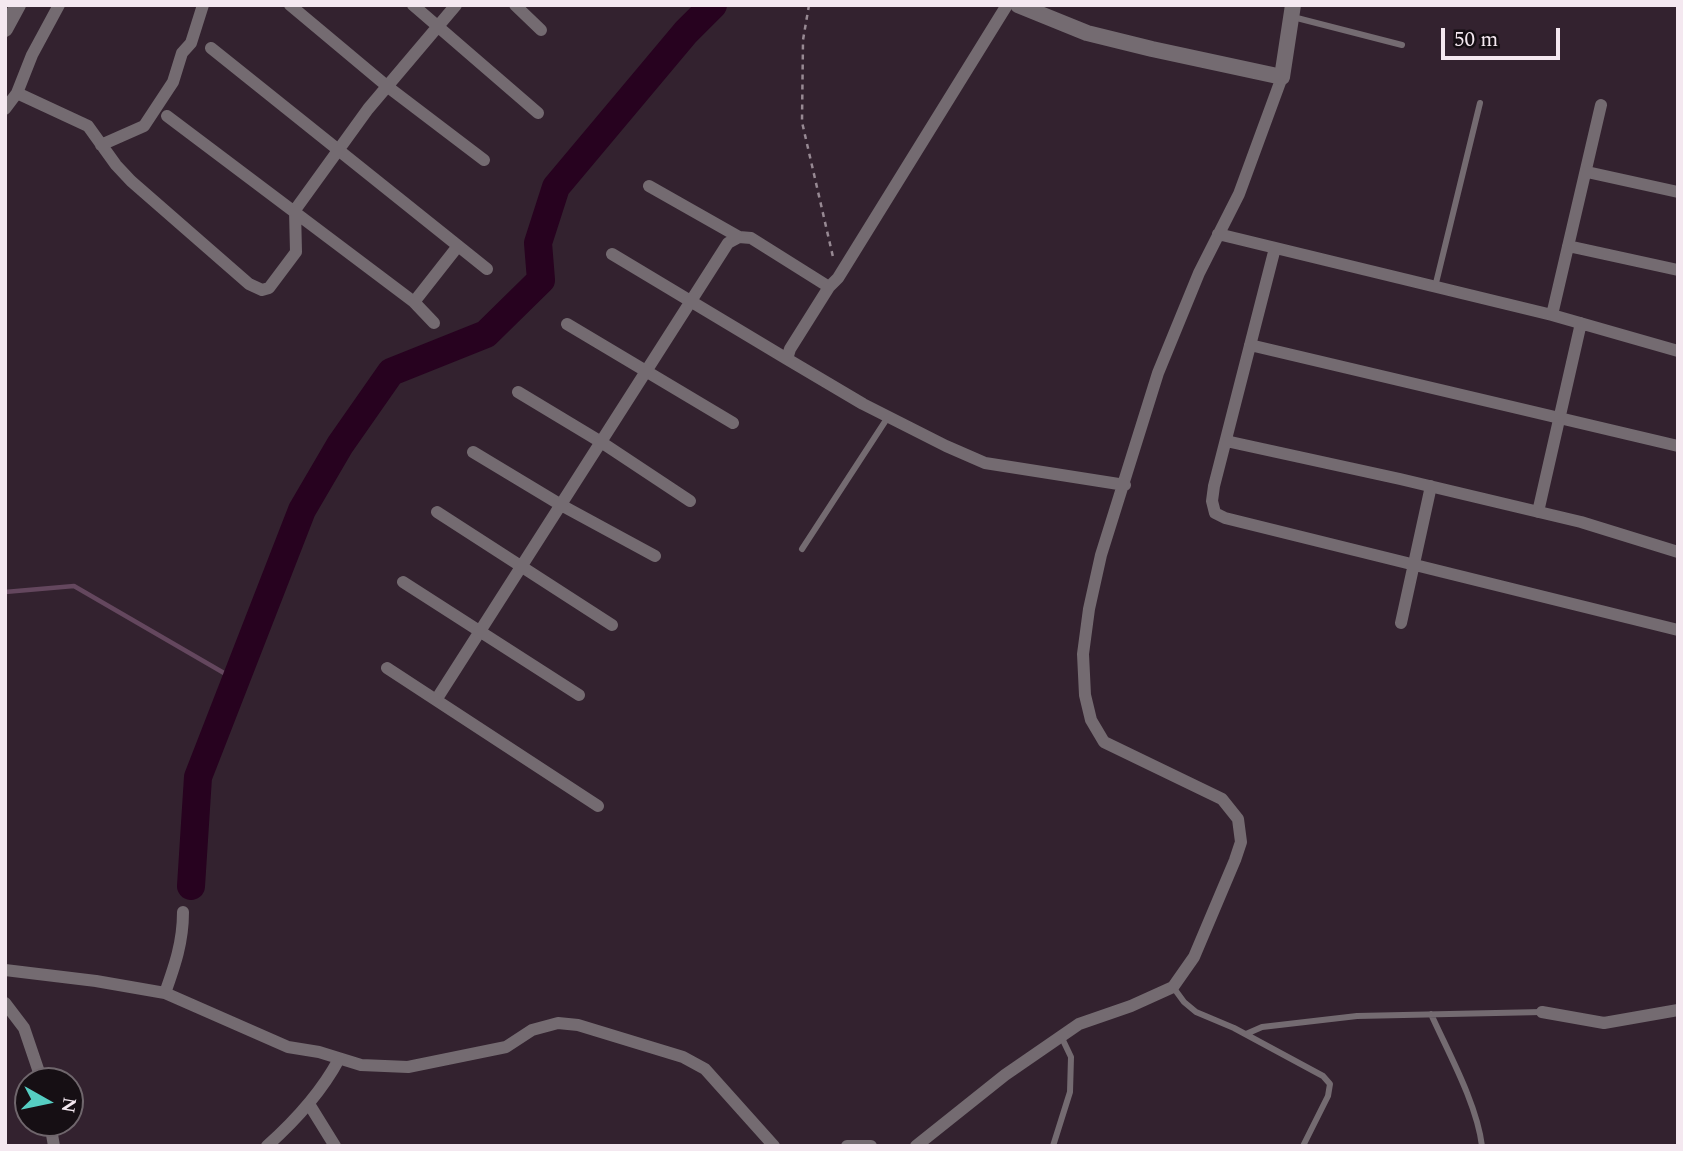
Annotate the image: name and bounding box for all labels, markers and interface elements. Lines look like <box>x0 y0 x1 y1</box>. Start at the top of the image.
scale bar <box>1445 14 1564 58</box>
text: 50 m <box>1454 24 1498 56</box>
north arrow <box>14 1067 84 1137</box>
text: N <box>53 1095 84 1115</box>

